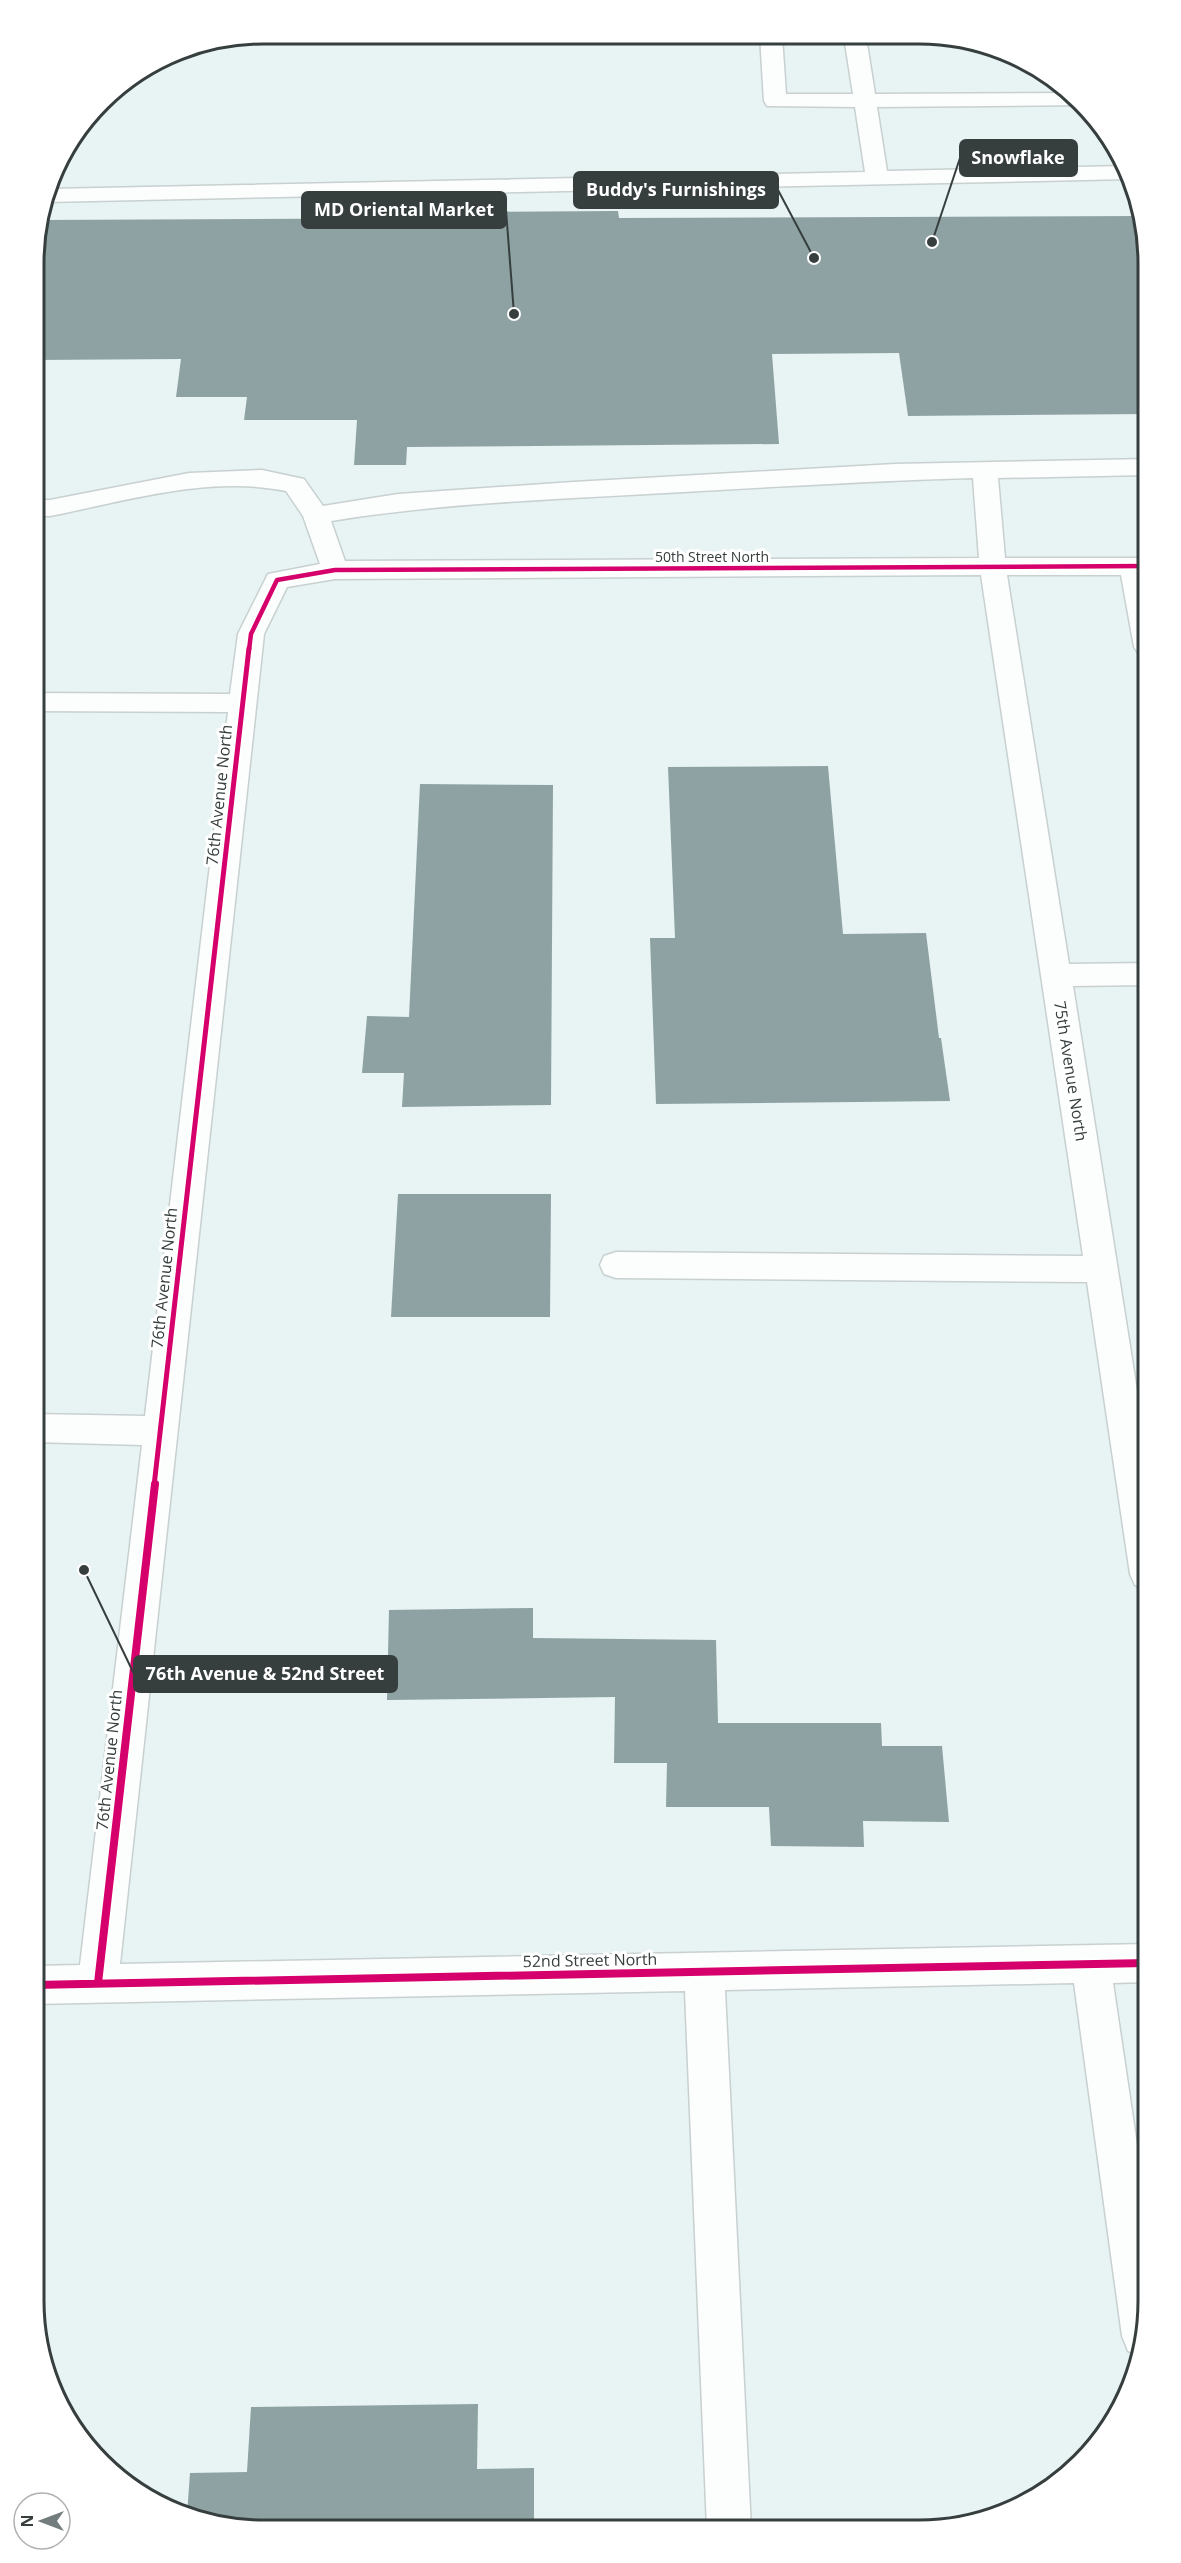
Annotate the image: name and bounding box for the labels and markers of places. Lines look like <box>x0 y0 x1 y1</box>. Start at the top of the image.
callout: Snowflake <box>960 140 1077 176</box>
callout: Buddy's Furnishings <box>574 172 778 208</box>
callout: MD Oriental Market <box>302 192 506 228</box>
callout: 76th Avenue & 52nd Street <box>134 1656 397 1692</box>

